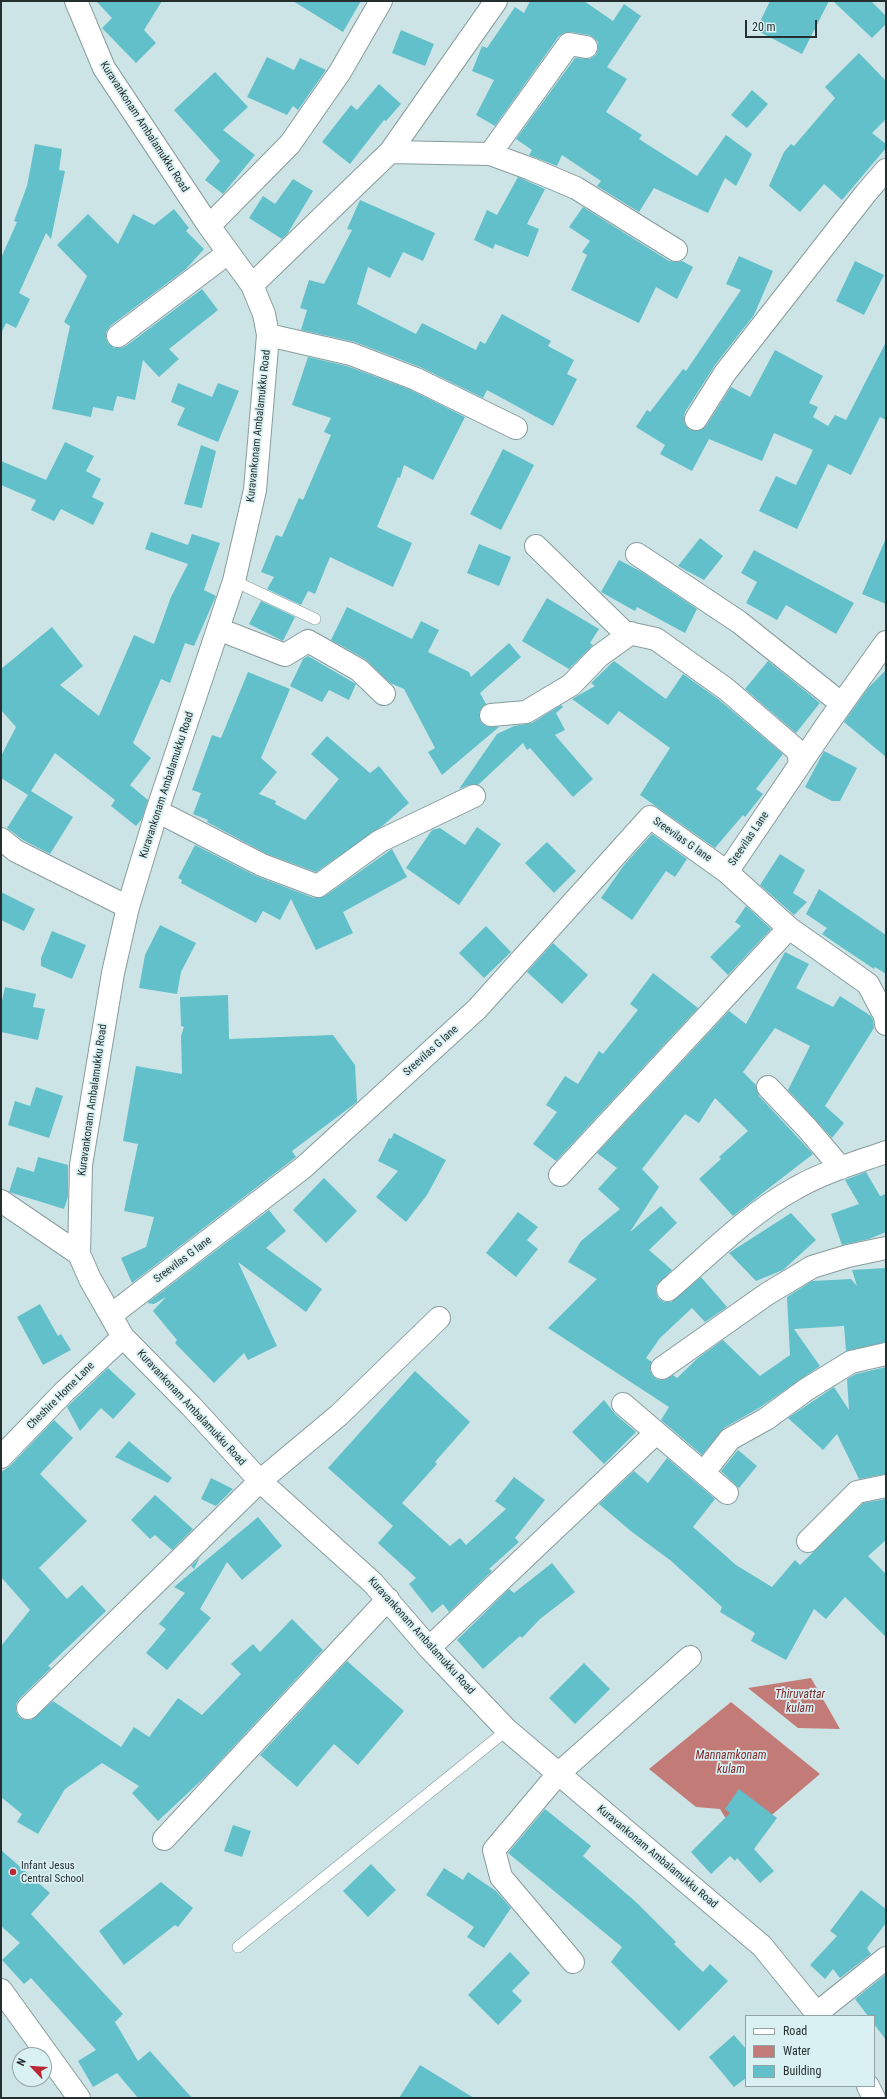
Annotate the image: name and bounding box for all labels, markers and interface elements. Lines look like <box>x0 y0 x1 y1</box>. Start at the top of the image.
scale bar <box>747 12 819 38</box>
text: 20 m <box>752 20 776 34</box>
street label: Kuravankonam Ambalamukku Road <box>97 59 191 195</box>
street label: Kuravankonam Ambalamukku Road <box>244 349 274 503</box>
street label: Kuravankonam Ambalamukku Road <box>137 710 197 860</box>
street label: Sreevilas Lane <box>726 809 772 869</box>
street label: Sreevilas G lane <box>650 815 714 865</box>
street label: Kuravankonam Ambalamukku Road <box>76 1023 110 1177</box>
street label: Sreevilas G lane <box>401 1023 461 1079</box>
street label: Sreevilas G lane <box>151 1234 215 1286</box>
street label: Kuravankonam Ambalamukku Road <box>134 1347 248 1469</box>
street label: Cheshire Home Lane <box>25 1360 97 1432</box>
street label: Kuravankonam Ambalamukku Road <box>365 1575 477 1697</box>
water label: Thiruvattar kulam <box>775 1688 825 1716</box>
water label: Mannamkonam kulam <box>695 1749 767 1777</box>
street label: Kuravankonam Ambalamukku Road <box>594 1803 720 1911</box>
place label: Infant Jesus Central School <box>21 1859 84 1885</box>
marker: Infant Jesus Central School <box>8 1867 18 1877</box>
legend <box>745 2015 875 2087</box>
text: Road <box>783 2024 807 2038</box>
text: Water <box>783 2044 811 2058</box>
north arrow <box>12 2047 52 2087</box>
text: N <box>14 2056 29 2068</box>
text: Building <box>783 2064 821 2078</box>

